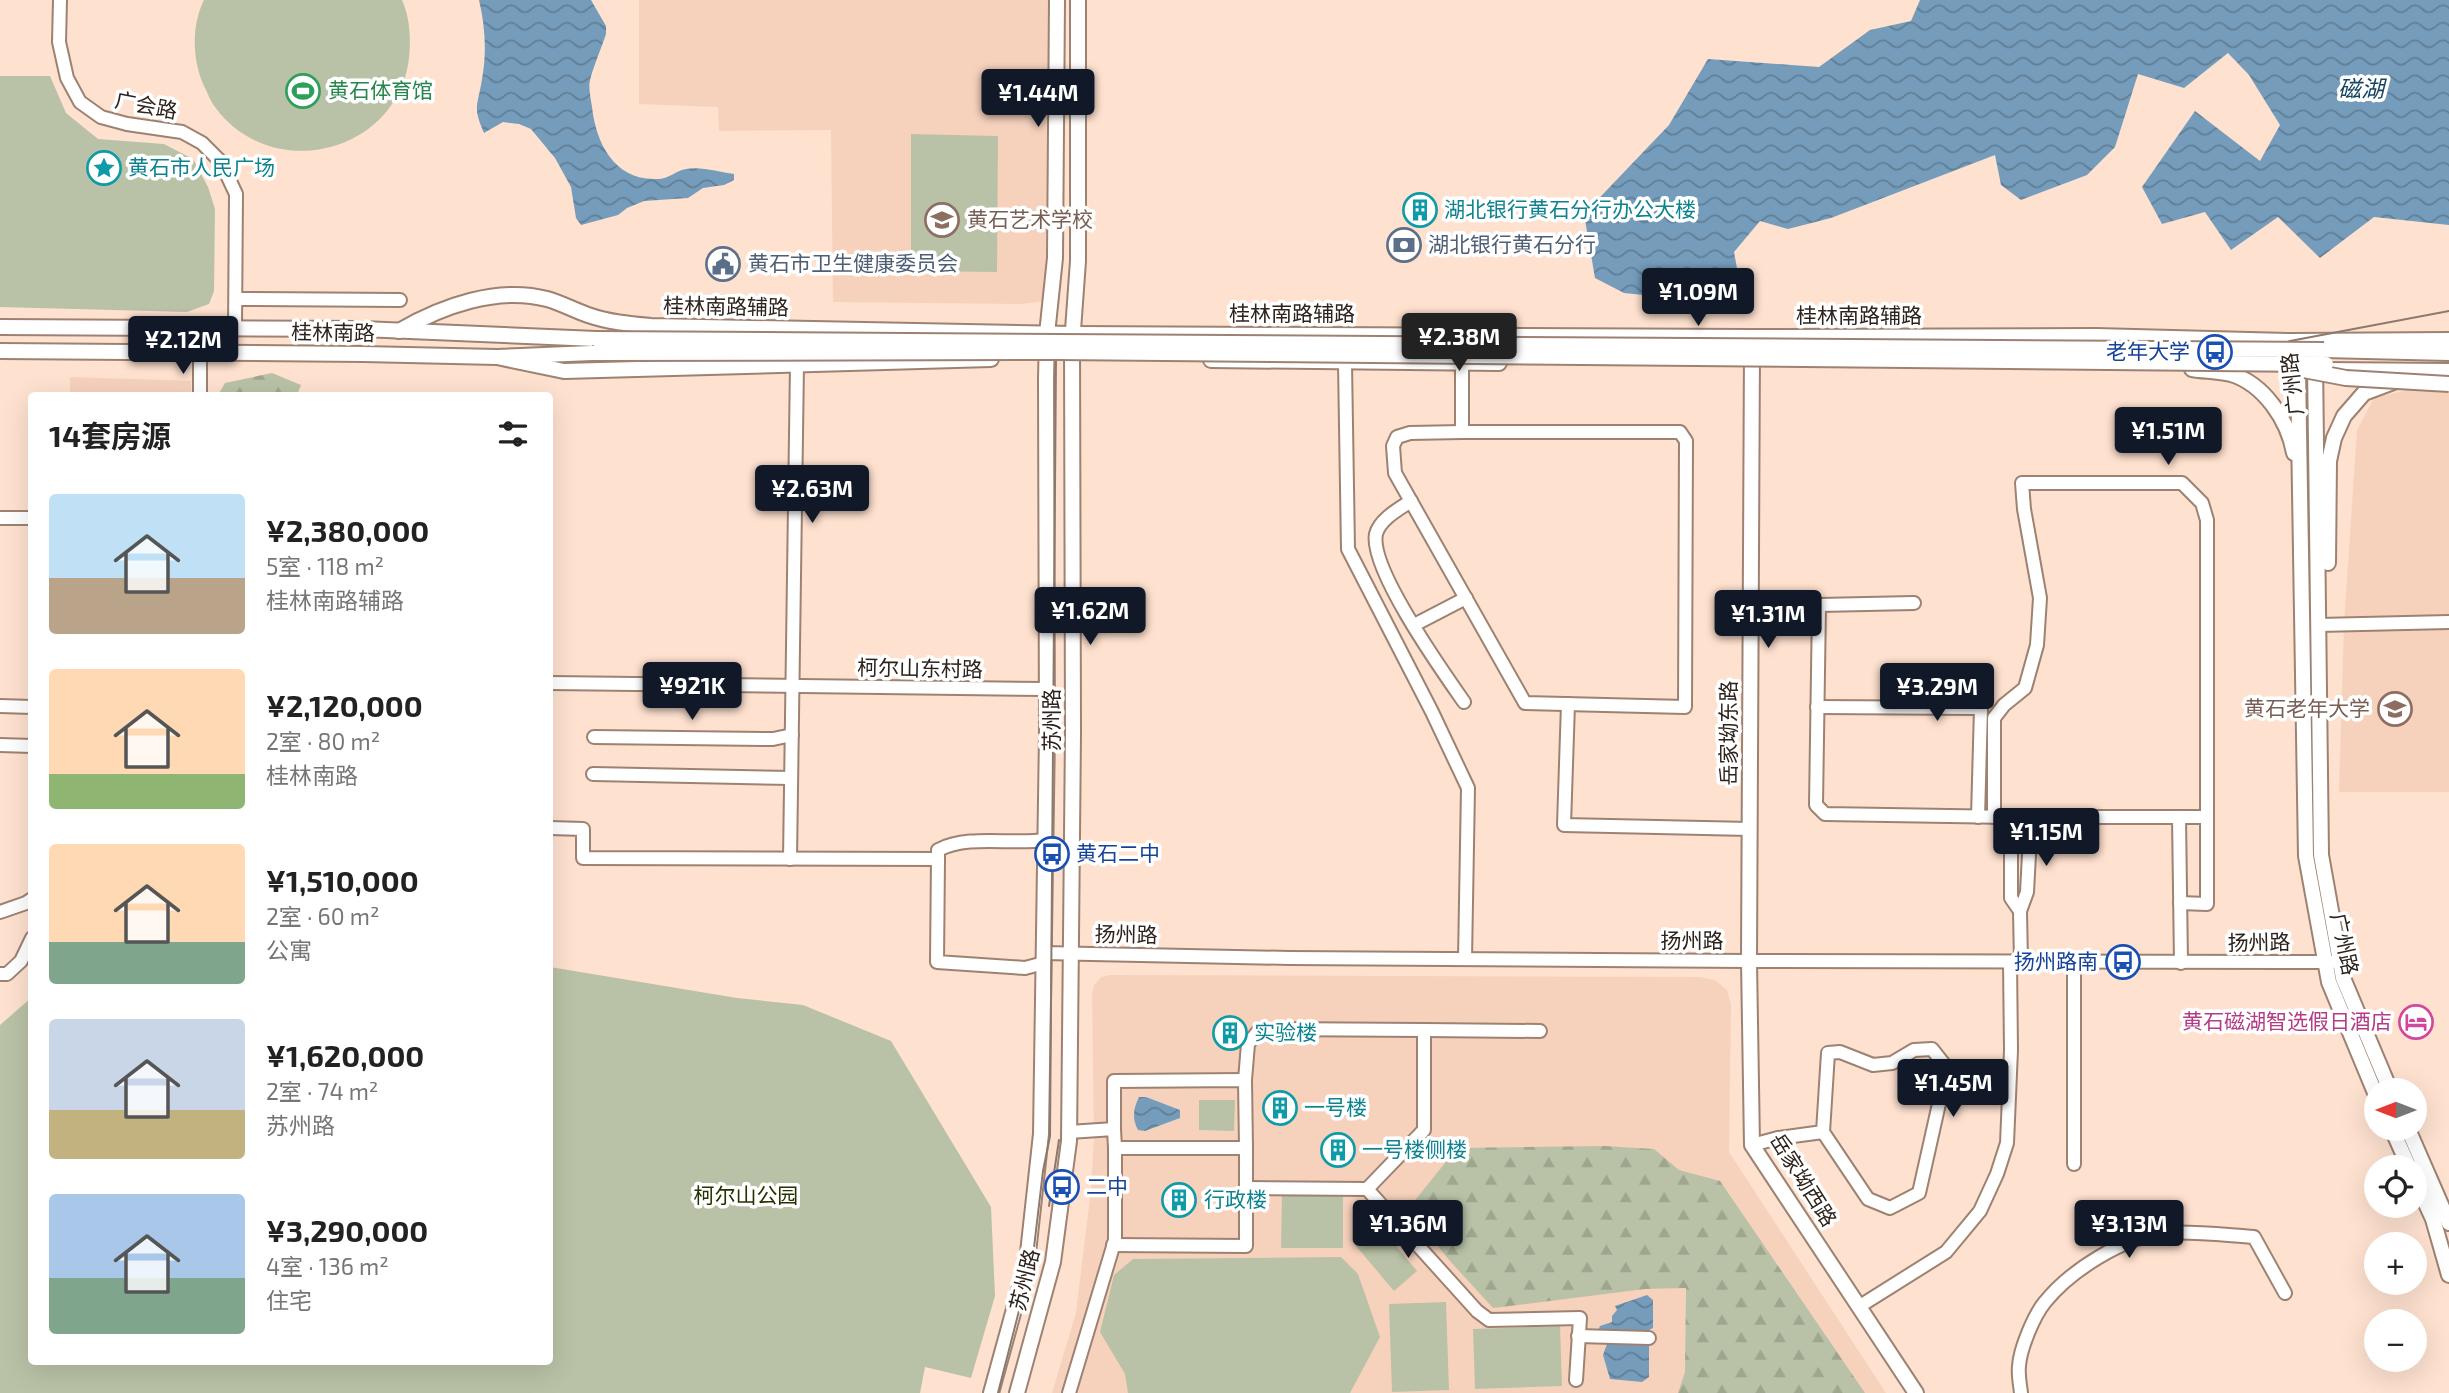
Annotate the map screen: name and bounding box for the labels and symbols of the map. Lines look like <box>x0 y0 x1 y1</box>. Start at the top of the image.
pin: ¥1.44M <box>981 69 1095 129</box>
sports icon: 黄石体育馆 <box>284 72 322 110</box>
water label: 磁湖 <box>2338 74 2387 102</box>
place label: 黄石体育馆 <box>328 77 433 102</box>
street label: 广会路 <box>113 86 180 123</box>
place icon: 黄石市人民广场 <box>85 149 123 187</box>
place label: 黄石市人民广场 <box>128 154 275 179</box>
building icon: 湖北银行黄石分行办公大楼 <box>1401 191 1439 229</box>
place label: 湖北银行黄石分行办公大楼 <box>1444 196 1696 221</box>
school or university icon: 黄石艺术学校 <box>923 201 961 239</box>
place label: 黄石艺术学校 <box>967 206 1093 231</box>
bank icon: 湖北银行黄石分行 <box>1385 226 1423 264</box>
place label: 湖北银行黄石分行 <box>1428 231 1596 256</box>
public building icon: 黄石市卫生健康委员会 <box>704 245 742 283</box>
place label: 黄石市卫生健康委员会 <box>748 250 958 275</box>
pin: ¥1.09M <box>1641 268 1755 328</box>
street label: 桂林南路辅路 <box>663 292 789 319</box>
street label: 桂林南路辅路 <box>1229 300 1355 325</box>
street label: 桂林南路辅路 <box>1796 302 1922 327</box>
pin: ¥2.38M <box>1402 314 1516 373</box>
pin: ¥2.12M <box>126 316 240 376</box>
street label: 桂林南路 <box>291 318 375 345</box>
bus stop icon: 老年大学 <box>2196 333 2234 371</box>
place label: 老年大学 <box>2106 338 2190 363</box>
street label: 广州路 <box>2276 352 2307 417</box>
pin: ¥1.51M <box>2111 407 2225 467</box>
pin: ¥2.63M <box>755 466 869 525</box>
pin: ¥1.62M <box>1033 588 1147 647</box>
pin: ¥1.31M <box>1711 590 1825 650</box>
street label: 柯尔山东村路 <box>857 654 983 681</box>
pin: ¥921K <box>643 662 741 722</box>
pin: ¥3.29M <box>1880 664 1994 723</box>
street label: 岳家坳东路 <box>1715 681 1740 786</box>
street label: 苏州路 <box>1038 689 1063 752</box>
school or university icon: 黄石老年大学 <box>2376 690 2414 728</box>
place label: 黄石老年大学 <box>2244 695 2370 720</box>
pin: ¥1.15M <box>1989 808 2103 868</box>
bus stop icon: 黄石二中 <box>1033 835 1071 873</box>
place label: 黄石二中 <box>1076 840 1160 865</box>
street label: 广州路 <box>2327 910 2364 977</box>
street label: 扬州路 <box>1094 920 1158 947</box>
street label: 扬州路 <box>1661 927 1724 952</box>
street label: 扬州路 <box>2227 928 2291 955</box>
bus stop icon: 扬州路南 <box>2104 943 2142 981</box>
place label: 扬州路南 <box>2014 948 2098 973</box>
hotel icon: 黄石磁湖智选假日酒店 <box>2397 1003 2435 1041</box>
place label: 黄石磁湖智选假日酒店 <box>2182 1008 2392 1033</box>
building icon: 实验楼 <box>1211 1014 1249 1052</box>
place label: 实验楼 <box>1254 1019 1317 1044</box>
pin: ¥1.45M <box>1896 1060 2010 1119</box>
north arrow <box>2364 1078 2427 1141</box>
building icon: 一号楼 <box>1261 1089 1299 1127</box>
place label: 一号楼 <box>1304 1094 1367 1119</box>
street label: 岳家坳西路 <box>1766 1128 1843 1230</box>
building icon: 一号楼侧楼 <box>1319 1131 1357 1169</box>
place label: 一号楼侧楼 <box>1362 1136 1467 1161</box>
bus stop icon: 二中 <box>1043 1168 1081 1206</box>
place label: 二中 <box>1086 1173 1128 1198</box>
building icon: 行政楼 <box>1160 1181 1198 1219</box>
park label: 柯尔山公园 <box>694 1182 799 1207</box>
place label: 行政楼 <box>1204 1186 1267 1211</box>
pin: ¥1.36M <box>1351 1200 1465 1260</box>
pin: ¥3.13M <box>2072 1200 2186 1260</box>
street label: 苏州路 <box>1004 1246 1043 1313</box>

